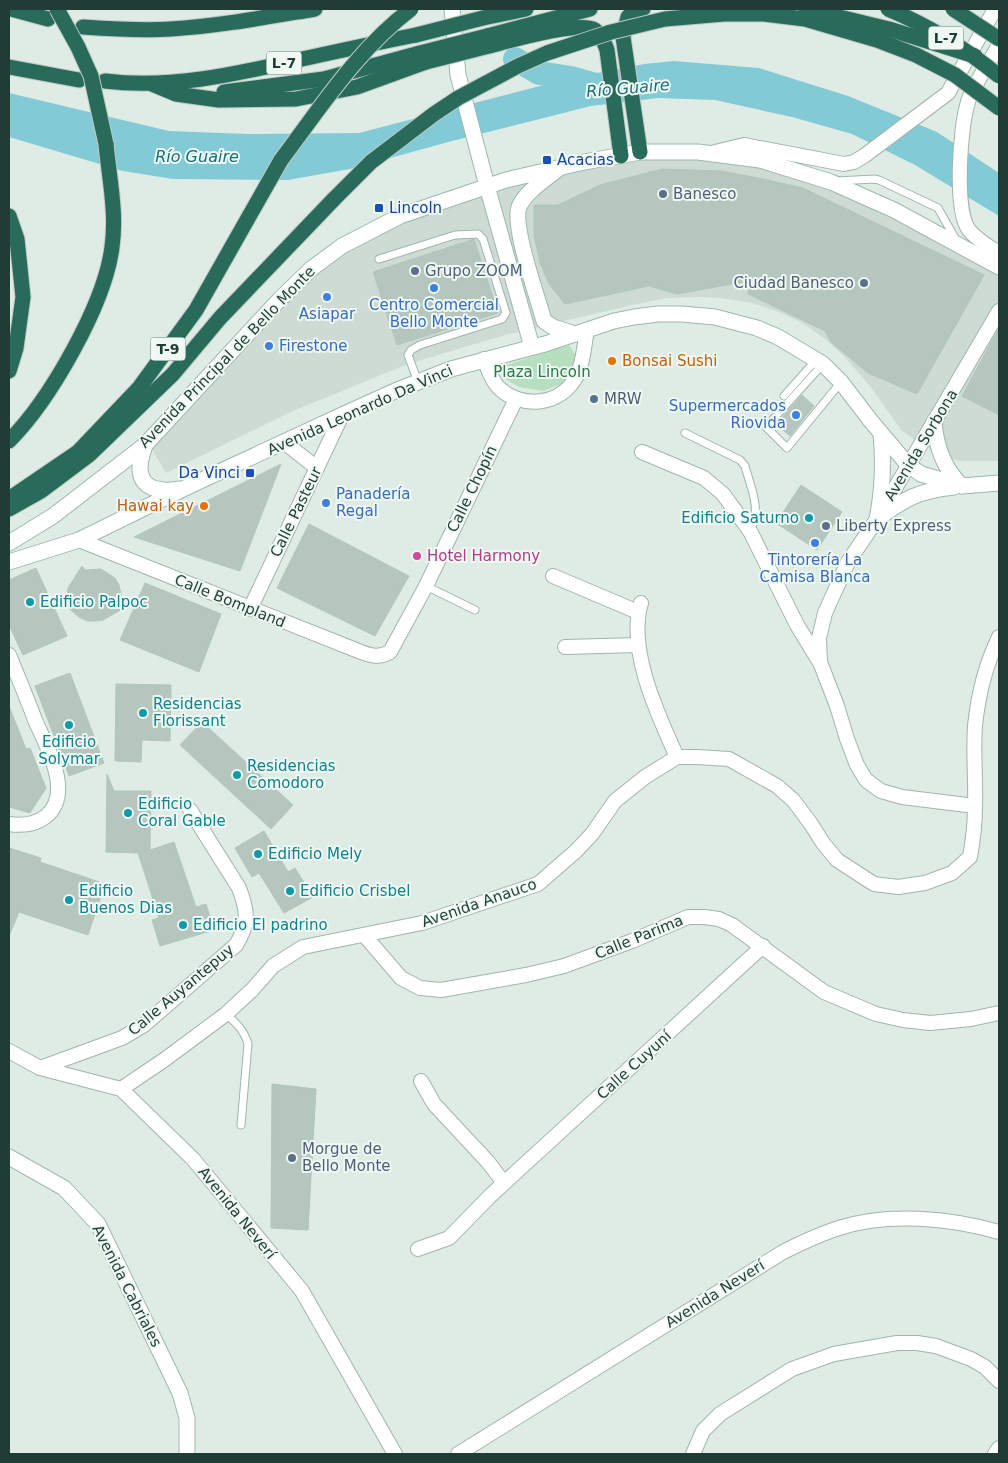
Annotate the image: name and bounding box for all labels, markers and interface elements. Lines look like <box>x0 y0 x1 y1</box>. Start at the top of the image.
road number: L-7 <box>928 26 964 49</box>
road number: L-7 <box>266 52 302 74</box>
water label: Río Guaire <box>586 75 671 101</box>
water label: Río Guaire <box>155 147 239 166</box>
place label: Acacias <box>557 151 614 169</box>
marker: Acacias <box>541 154 553 166</box>
place label: Banesco <box>673 185 736 203</box>
marker: Banesco <box>657 188 669 200</box>
place label: Lincoln <box>389 199 442 217</box>
marker: Lincoln <box>373 202 385 214</box>
street label: Avenida Principal de Bello Monte <box>135 262 319 452</box>
place label: Grupo ZOOM <box>425 262 523 280</box>
marker: Grupo ZOOM <box>409 265 421 277</box>
place label: Ciudad Banesco <box>733 274 854 292</box>
marker: Ciudad Banesco <box>858 277 870 289</box>
marker: Centro Comercial Bello Monte <box>428 282 440 294</box>
marker: Asiapar <box>321 291 333 303</box>
place label: Centro Comercial Bello Monte <box>369 296 499 331</box>
place label: Asiapar <box>299 305 356 323</box>
place label: Firestone <box>279 337 347 355</box>
road number: T-9 <box>150 338 186 360</box>
marker: Firestone <box>263 340 275 352</box>
place label: Bonsai Sushi <box>622 352 717 370</box>
marker: Bonsai Sushi <box>606 355 618 367</box>
street label: Avenida Leonardo Da Vinci <box>265 361 455 459</box>
park label: Plaza Lincoln <box>493 363 591 381</box>
street label: Avenida Sorbona <box>881 386 961 504</box>
place label: MRW <box>604 390 642 408</box>
marker: MRW <box>588 393 600 405</box>
place label: Supermercados Riovida <box>669 397 786 432</box>
marker: Supermercados Riovida <box>790 409 802 421</box>
street label: Calle Chopín <box>443 443 501 535</box>
street label: Calle Pasteur <box>266 463 326 560</box>
place label: Da Vinci <box>178 464 240 482</box>
marker: Da Vinci <box>244 467 256 479</box>
place label: Panadería Regal <box>336 485 411 520</box>
place label: Hawai kay <box>117 497 194 515</box>
marker: Panadería Regal <box>320 497 332 509</box>
marker: Hawai kay <box>198 500 210 512</box>
place label: Edificio Saturno <box>681 509 799 527</box>
marker: Edificio Saturno <box>803 512 815 524</box>
place label: Liberty Express <box>836 517 952 535</box>
marker: Liberty Express <box>820 520 832 532</box>
marker: Tintorería La Camisa Blanca <box>809 537 821 549</box>
place label: Hotel Harmony <box>427 547 540 565</box>
marker: Hotel Harmony <box>411 550 423 562</box>
place label: Tintorería La Camisa Blanca <box>760 551 870 586</box>
street label: Calle Bompland <box>172 571 288 631</box>
place label: Edificio Palpoc <box>40 593 148 611</box>
marker: Edificio Palpoc <box>24 596 36 608</box>
place label: Residencias Florissant <box>153 695 242 730</box>
marker: Residencias Florissant <box>137 707 149 719</box>
marker: Edificio Solymar <box>63 719 75 731</box>
place label: Edificio Solymar <box>38 733 101 768</box>
place label: Residencias Comodoro <box>247 757 336 792</box>
marker: Residencias Comodoro <box>231 769 243 781</box>
place label: Edificio Coral Gable <box>138 795 226 830</box>
marker: Edificio Coral Gable <box>122 807 134 819</box>
place label: Edificio Mely <box>268 845 362 863</box>
marker: Edificio Mely <box>252 848 264 860</box>
street label: Avenida Anauco <box>419 875 539 931</box>
place label: Edificio Buenos Dias <box>79 882 172 917</box>
place label: Edificio Crisbel <box>300 882 411 900</box>
marker: Edificio Crisbel <box>284 885 296 897</box>
marker: Edificio Buenos Dias <box>63 894 75 906</box>
street label: Calle Parima <box>592 911 686 963</box>
place label: Edificio El padrino <box>193 916 328 934</box>
marker: Edificio El padrino <box>177 919 189 931</box>
street label: Calle Auyantepuy <box>125 940 238 1039</box>
street label: Calle Cuyuní <box>593 1026 676 1103</box>
place label: Morgue de Bello Monte <box>302 1140 391 1175</box>
marker: Morgue de Bello Monte <box>286 1152 298 1164</box>
street label: Avenida Neverí <box>194 1163 280 1263</box>
street label: Avenida Cabriales <box>88 1222 166 1350</box>
street label: Avenida Neverí <box>662 1256 769 1332</box>

